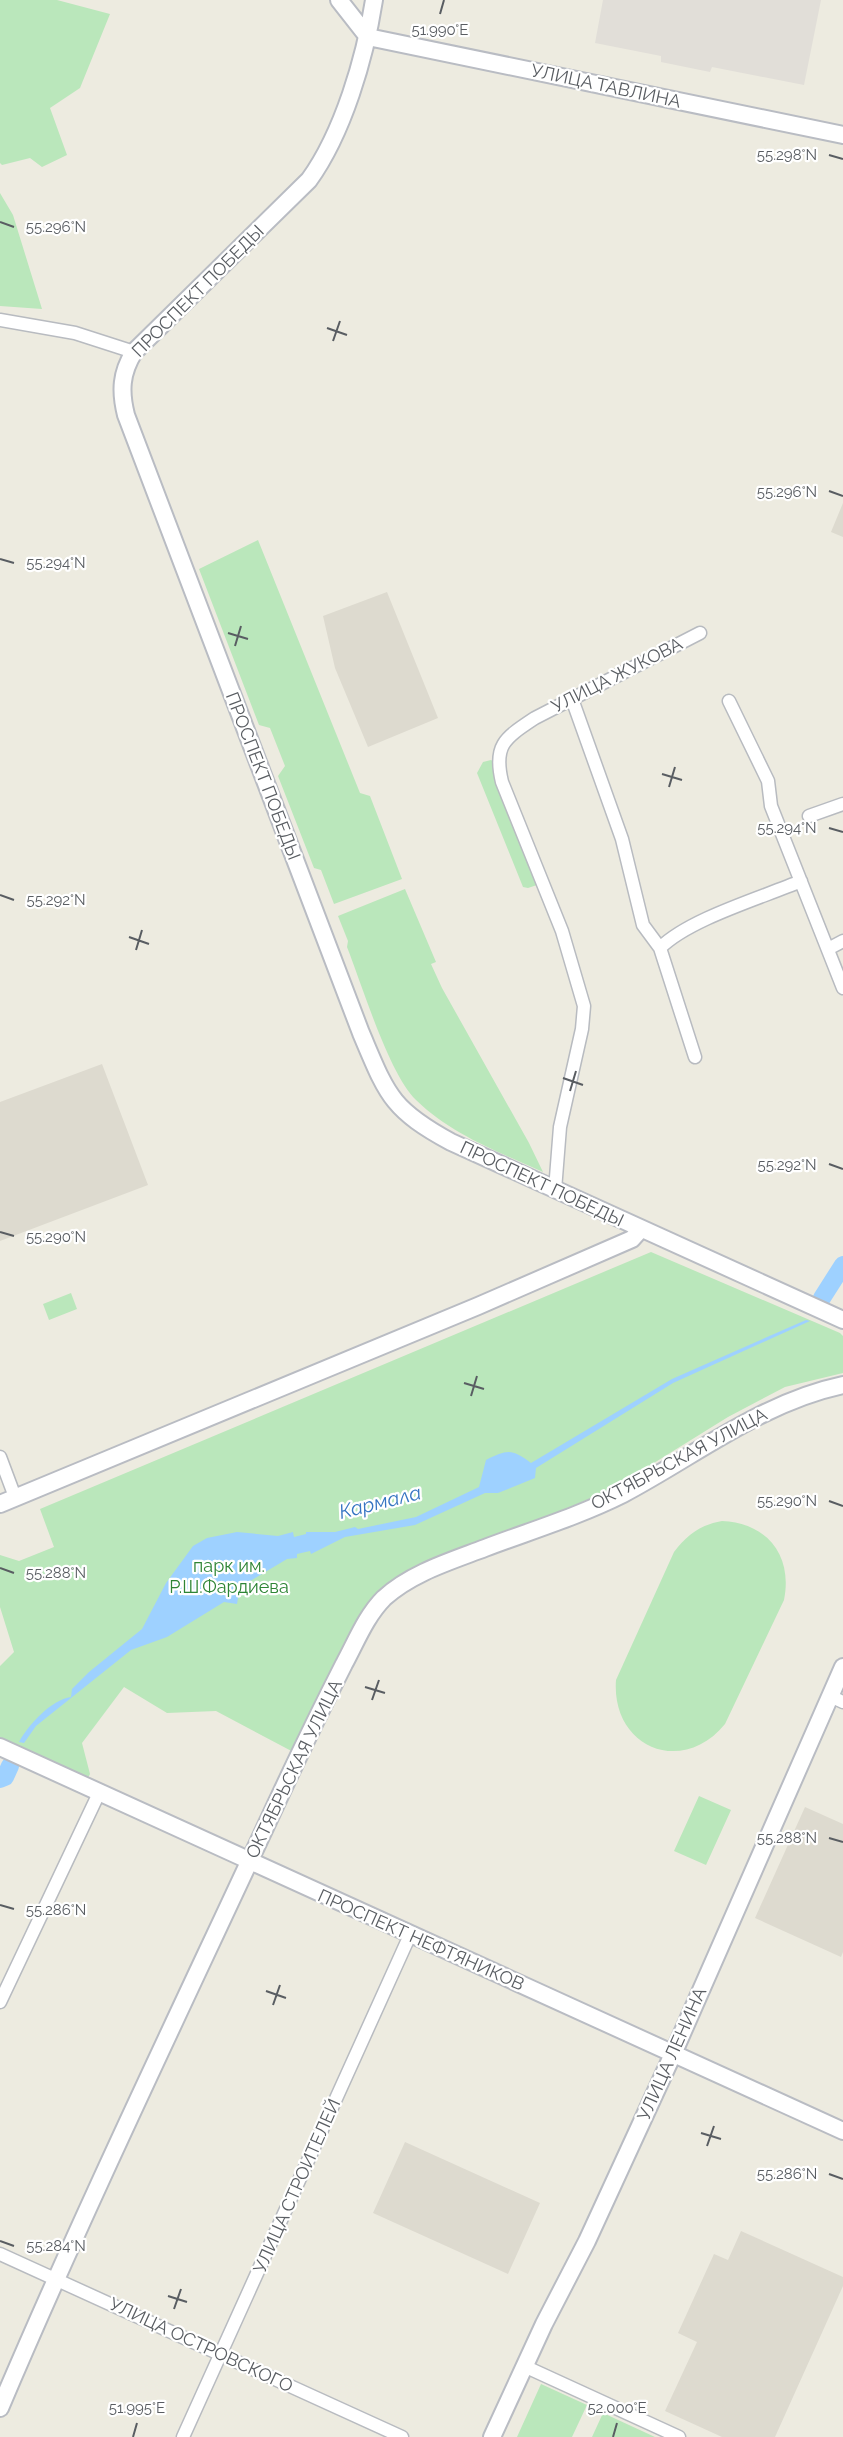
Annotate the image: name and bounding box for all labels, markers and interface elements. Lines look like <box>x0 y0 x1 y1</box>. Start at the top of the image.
text: 51.990°E <box>411 21 469 39</box>
street label: УЛИЦА ТАВЛИНА <box>529 59 683 112</box>
text: 55.298°N <box>757 146 817 164</box>
text: 55.296°N <box>26 218 86 236</box>
street label: ПРОСПЕКТ ПОБЕДЫ <box>127 220 268 361</box>
text: 55.296°N <box>757 483 817 501</box>
text: 55.294°N <box>26 554 86 572</box>
street label: УЛИЦА ЖУКОВА <box>548 632 686 717</box>
street label: ПРОСПЕКТ ПОБЕДЫ <box>222 689 305 863</box>
text: 55.294°N <box>757 819 817 837</box>
text: 55.292°N <box>27 891 86 909</box>
street label: ПРОСПЕКТ ПОБЕДЫ <box>457 1136 627 1231</box>
text: 55.292°N <box>758 1156 817 1174</box>
text: 55.290°N <box>26 1228 86 1246</box>
street label: ОКТЯБРЬСКАЯ УЛИЦА <box>587 1403 770 1514</box>
water label: Кармала <box>336 1480 424 1524</box>
text: 55.290°N <box>757 1492 817 1510</box>
park label: парк им. Р.Ш.Фардиева <box>169 1555 289 1597</box>
text: 55.288°N <box>26 1564 86 1582</box>
street label: ОКТЯБРЬСКАЯ УЛИЦА <box>241 1676 346 1862</box>
text: 55.288°N <box>757 1829 817 1847</box>
street label: ПРОСПЕКТ НЕФТЯНИКОВ <box>315 1884 528 1995</box>
text: 55.286°N <box>26 1901 86 1919</box>
street label: УЛИЦА ЛЕНИНА <box>633 1984 710 2124</box>
street label: УЛИЦА СТРОИТЕЛЕЙ <box>249 2095 344 2276</box>
text: 55.286°N <box>757 2165 817 2183</box>
text: 55.284°N <box>26 2237 86 2255</box>
street label: УЛИЦА ОСТРОВСКОГО <box>106 2293 296 2396</box>
text: 51.995°E <box>109 2399 165 2417</box>
text: 52.000°E <box>587 2399 647 2417</box>

